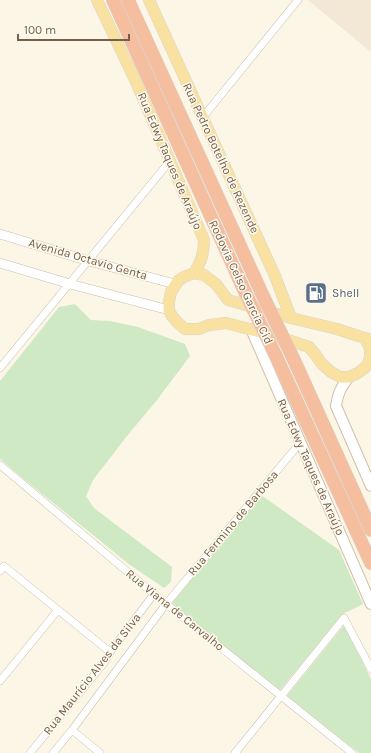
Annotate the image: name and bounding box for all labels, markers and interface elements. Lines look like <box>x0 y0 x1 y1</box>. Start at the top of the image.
scale bar <box>18 16 129 42</box>
text: 100 m <box>24 23 56 37</box>
street label: Rua Pedro Botelho de Rezende <box>180 81 262 235</box>
street label: Rua Edwy Taques de Araújo <box>135 90 205 232</box>
street label: Rodovia Celso Garcia Cid <box>206 218 276 346</box>
street label: Avenida Octavio Genta <box>27 235 149 283</box>
fuel station icon: Shell <box>303 280 329 306</box>
place label: Shell <box>332 286 359 300</box>
street label: Rua Edwy Taques de Araújo <box>275 397 347 537</box>
street label: Rua Fermino de Barbosa <box>185 468 281 578</box>
street label: Rua Viana de Carvalho <box>123 566 227 654</box>
street label: Rua Maurício Alves da Silva <box>40 611 144 737</box>

